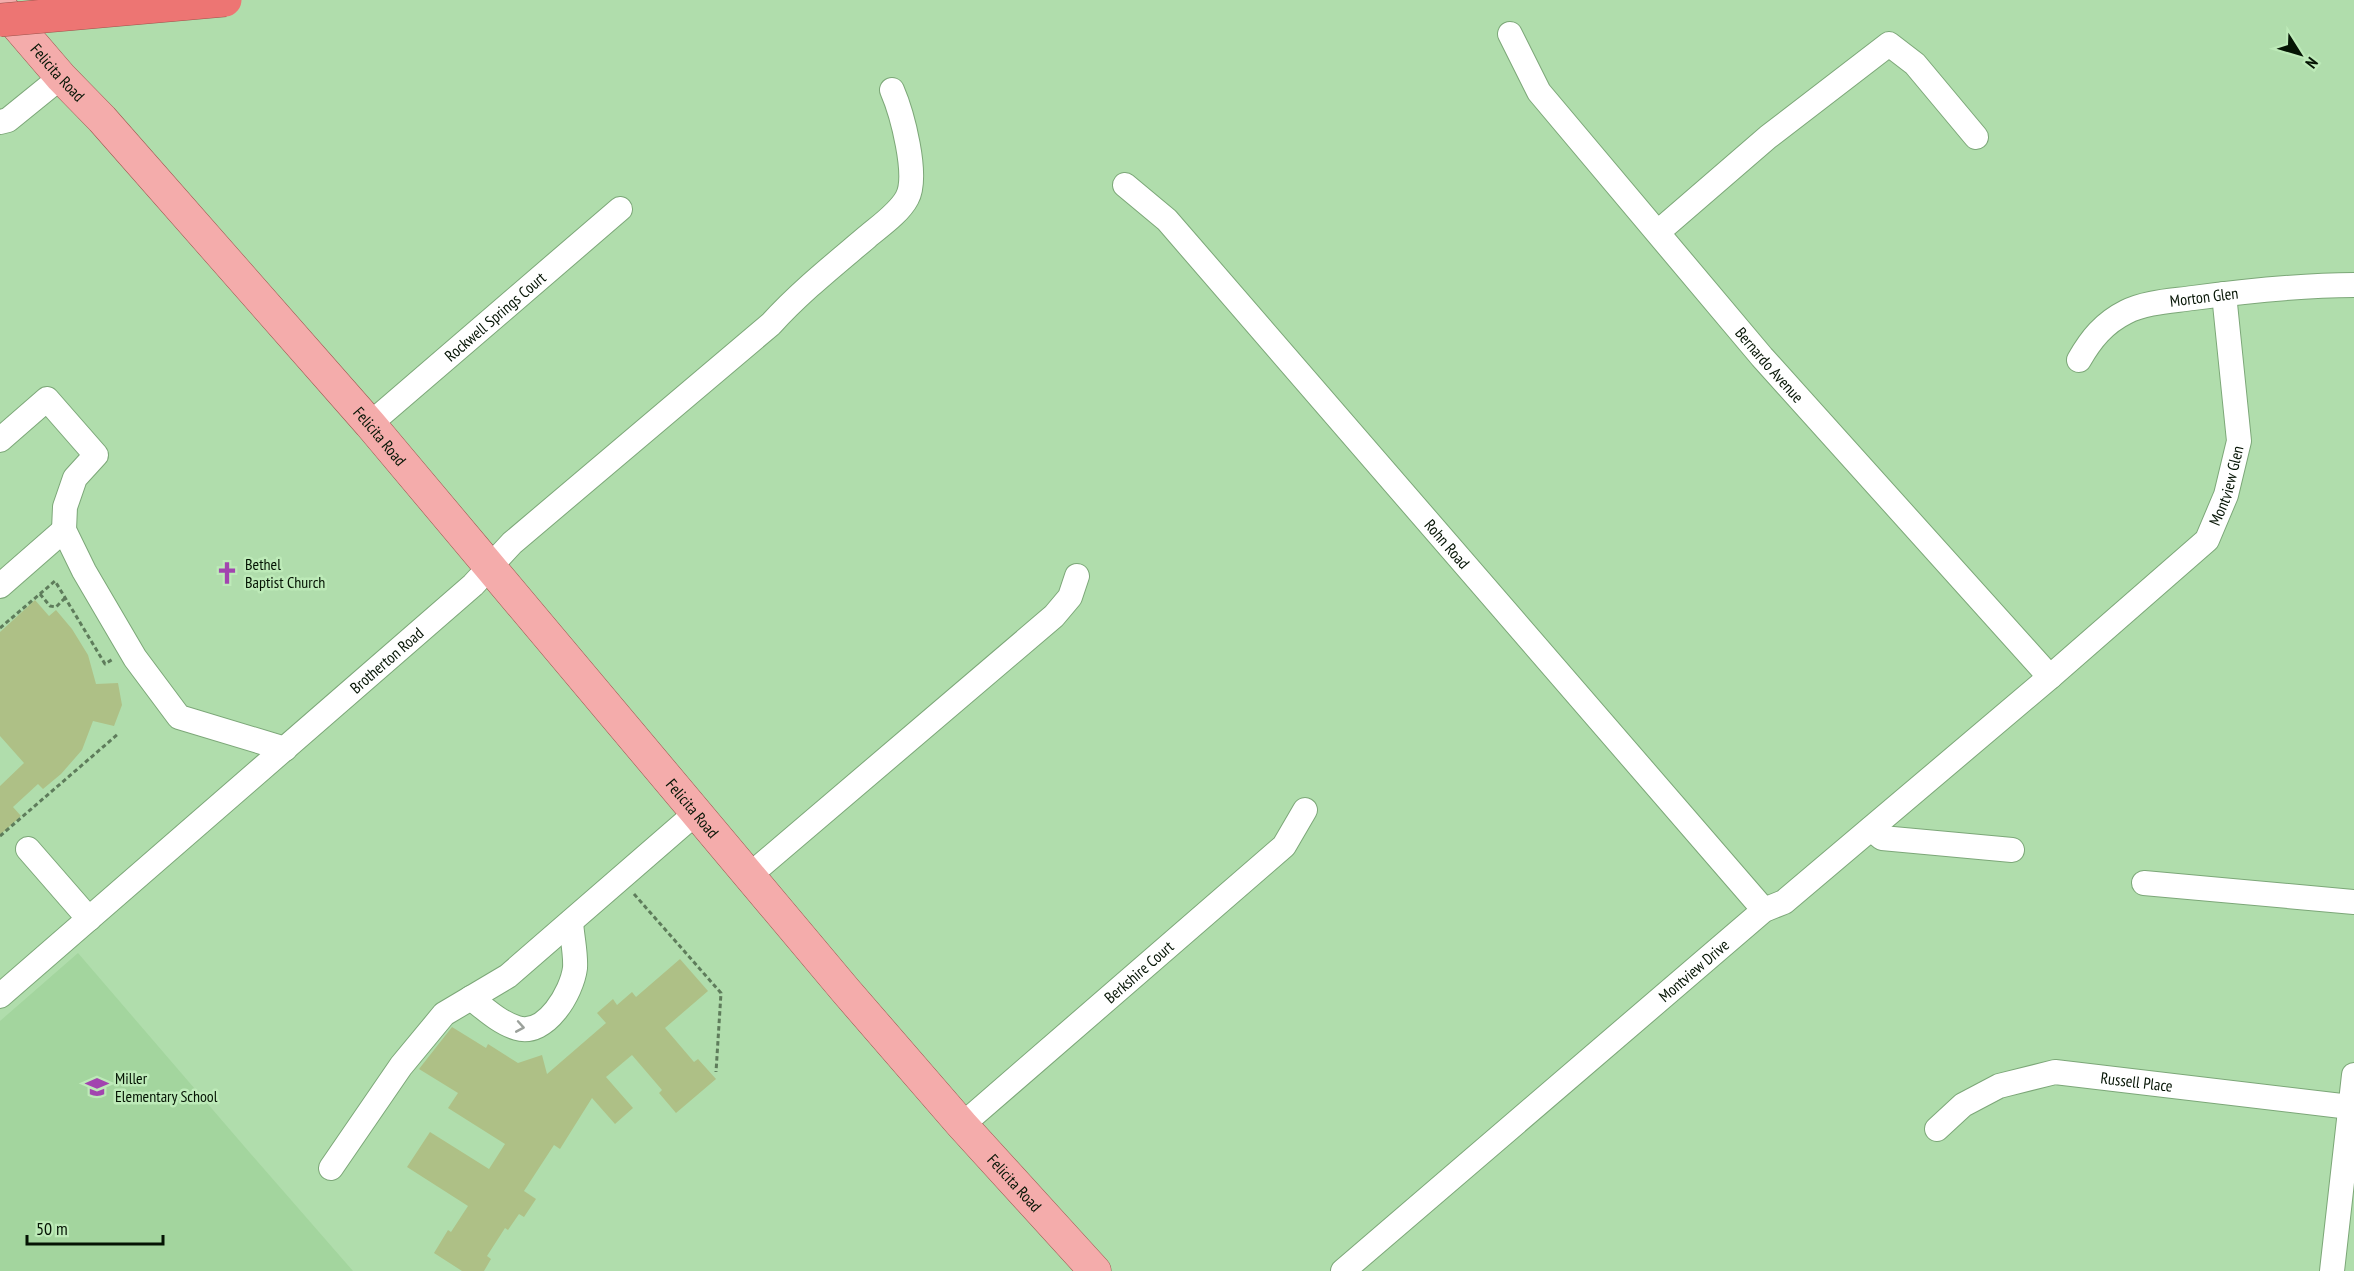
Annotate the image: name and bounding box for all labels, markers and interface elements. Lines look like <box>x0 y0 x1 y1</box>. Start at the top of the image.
north arrow <box>2270 24 2330 84</box>
street label: Felicita Road <box>27 39 89 105</box>
text: N <box>2301 54 2323 72</box>
street label: Rockwell Springs Court <box>440 267 550 365</box>
street label: Morton Glen <box>2169 283 2239 311</box>
street label: Bernardo Avenue <box>1731 323 1808 407</box>
street label: Felicita Road <box>349 402 411 470</box>
street label: Montview Glen <box>2204 444 2248 528</box>
street label: Rohn Road <box>1420 515 1474 573</box>
place label: Bethel Baptist Church <box>245 554 325 592</box>
church icon: Bethel Baptist Church <box>214 560 240 586</box>
street label: Brotherton Road <box>346 623 427 697</box>
street label: Felicita Road <box>662 775 723 842</box>
street label: Montview Drive <box>1654 935 1733 1006</box>
street label: Berkshire Court <box>1100 936 1178 1007</box>
one-way arrow <box>515 1020 525 1033</box>
street label: Russell Place <box>2100 1067 2174 1096</box>
place label: Miller Elementary School <box>115 1068 218 1106</box>
school or university icon: Miller Elementary School <box>84 1074 110 1100</box>
street label: Felicita Road <box>983 1150 1046 1216</box>
scale bar <box>27 1208 164 1246</box>
text: 50 m <box>36 1217 68 1240</box>

